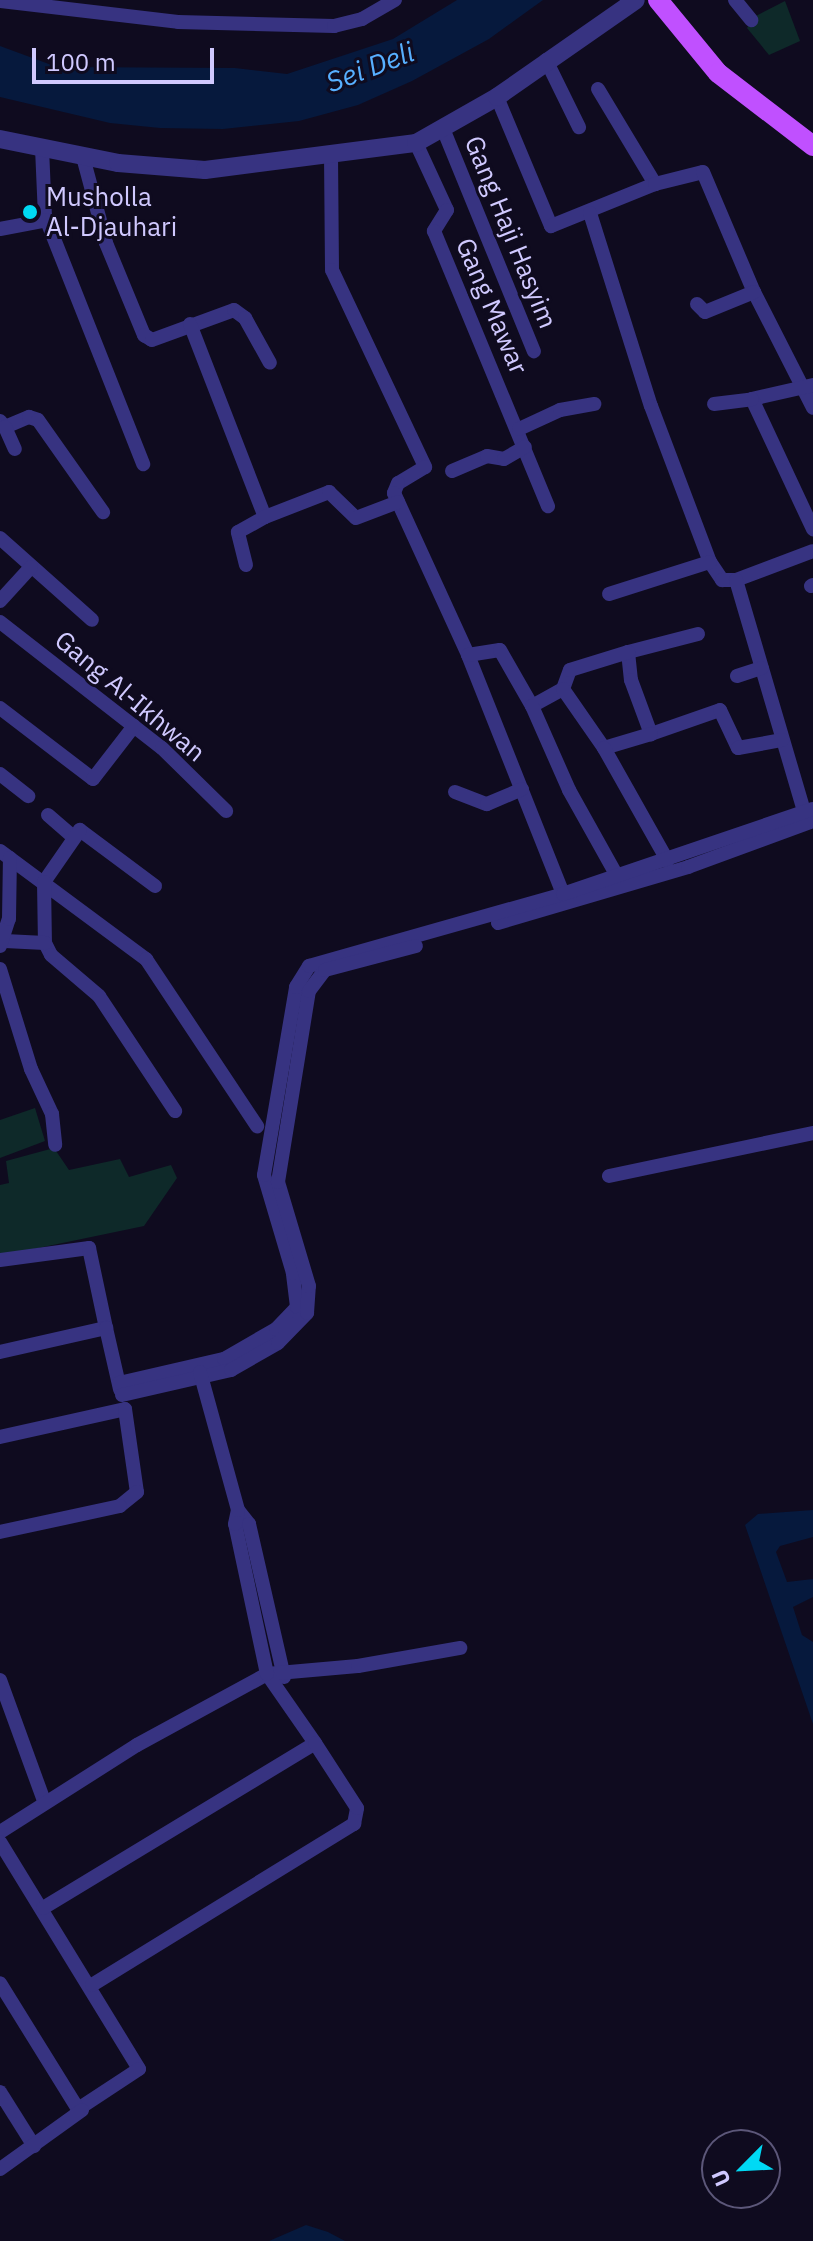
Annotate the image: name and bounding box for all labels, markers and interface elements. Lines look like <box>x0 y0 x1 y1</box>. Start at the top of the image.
scale bar <box>36 32 218 82</box>
water label: Sei Deli <box>321 35 419 99</box>
text: 100 m <box>46 46 116 78</box>
street label: Gang Haji Hasyim <box>458 131 564 333</box>
place label: Musholla Al-Djauhari <box>46 181 177 242</box>
marker: Musholla Al-Djauhari <box>21 203 39 221</box>
street label: Gang Mawar <box>449 233 535 379</box>
street label: Gang Al-Ikhwan <box>48 624 212 768</box>
north arrow <box>701 2129 781 2209</box>
text: U <box>704 2165 737 2191</box>

